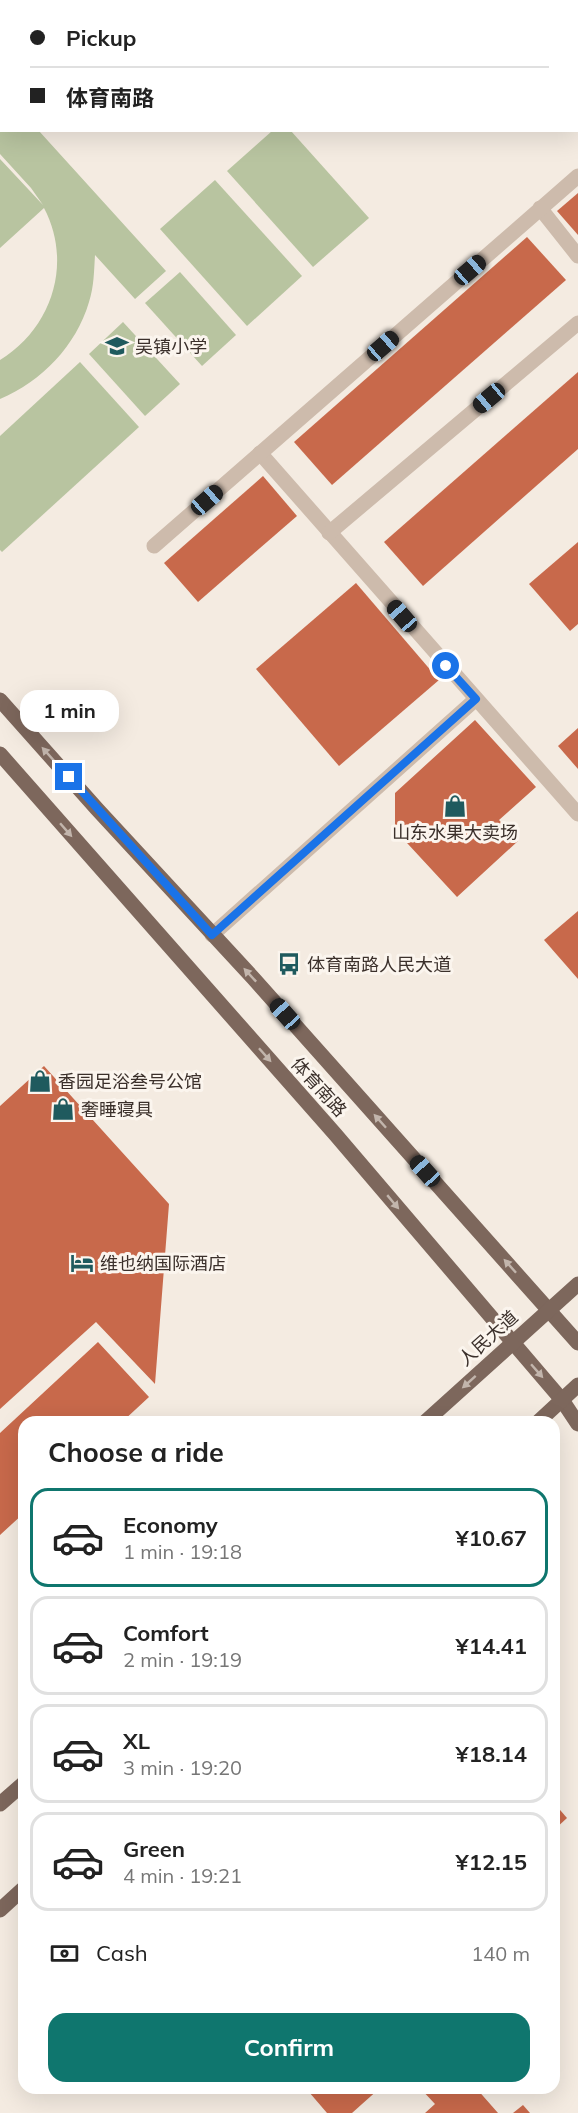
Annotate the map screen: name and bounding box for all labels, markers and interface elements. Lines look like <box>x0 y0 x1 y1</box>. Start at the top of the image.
text: Pickup <box>66 24 136 52</box>
text: 体育南路 <box>66 84 154 112</box>
car <box>451 251 489 289</box>
car <box>364 327 402 365</box>
school or university icon: 吴镇小学 <box>104 333 130 359</box>
place label: 吴镇小学 <box>135 335 207 358</box>
car <box>469 380 509 416</box>
car <box>188 481 226 519</box>
car <box>383 597 421 635</box>
route start <box>432 652 459 679</box>
callout: 1 min <box>20 690 118 732</box>
text: 1 min <box>43 698 96 723</box>
one-way arrow <box>42 747 55 762</box>
route end <box>55 763 82 790</box>
shop icon: 山东水果大卖场 <box>442 793 468 819</box>
place label: 山东水果大卖场 <box>392 821 518 844</box>
one-way arrow <box>59 822 72 837</box>
bus stop icon: 体育南路人民大道 <box>276 951 302 977</box>
place label: 体育南路人民大道 <box>307 953 451 976</box>
one-way arrow <box>243 968 257 983</box>
car <box>266 995 304 1033</box>
one-way arrow <box>258 1047 271 1062</box>
street label: 体育南路 <box>286 1053 352 1121</box>
shop icon: 香园足浴叁号公馆 <box>27 1068 53 1094</box>
place label: 香园足浴叁号公馆 <box>58 1070 202 1093</box>
shop icon: 奢睡寝具 <box>50 1096 76 1122</box>
place label: 奢睡寝具 <box>81 1098 153 1121</box>
one-way arrow <box>374 1114 387 1129</box>
car <box>406 1152 444 1190</box>
one-way arrow <box>386 1194 399 1210</box>
hotel icon: 维也纳国际酒店 <box>69 1250 95 1276</box>
place label: 维也纳国际酒店 <box>100 1252 226 1275</box>
one-way arrow <box>504 1259 517 1274</box>
street label: 人民大道 <box>454 1305 522 1371</box>
one-way arrow <box>530 1363 543 1378</box>
one-way arrow <box>462 1375 477 1388</box>
text: Choose a ride <box>48 1435 224 1469</box>
icon: car <box>51 1511 105 1565</box>
text: Economy <box>123 1511 218 1539</box>
text: ¥10.67 <box>456 1524 527 1552</box>
text: 1 min · 19:18 <box>123 1539 242 1564</box>
icon: car <box>51 1619 105 1673</box>
text: Comfort <box>123 1619 209 1647</box>
text: ¥14.41 <box>456 1632 527 1660</box>
text: 2 min · 19:19 <box>123 1647 242 1672</box>
icon: car <box>51 1727 105 1781</box>
text: XL <box>123 1727 150 1755</box>
text: ¥18.14 <box>456 1740 527 1768</box>
text: 3 min · 19:20 <box>123 1755 242 1780</box>
icon: car <box>51 1835 105 1889</box>
text: Green <box>123 1835 185 1863</box>
text: ¥12.15 <box>456 1848 527 1876</box>
text: 4 min · 19:21 <box>123 1863 242 1888</box>
icon: cash <box>48 1937 81 1970</box>
text: Cash <box>96 1939 148 1967</box>
text: 140 m <box>471 1941 530 1966</box>
button: Confirm <box>48 2013 530 2082</box>

